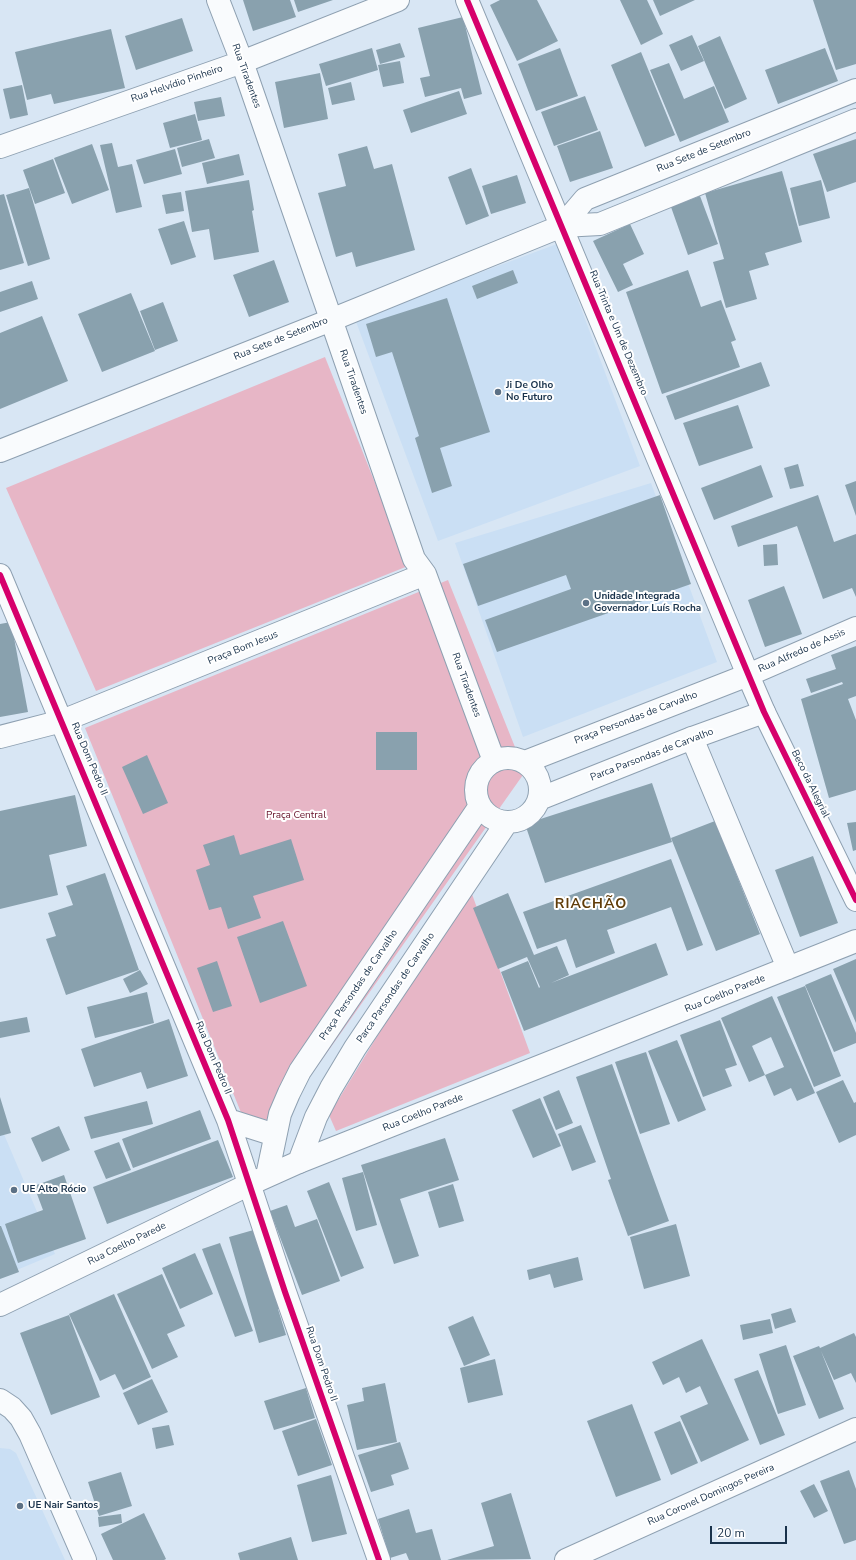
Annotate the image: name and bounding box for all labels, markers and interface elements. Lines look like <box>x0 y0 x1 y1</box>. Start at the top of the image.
street label: Rua Tiradentes <box>229 42 263 110</box>
street label: Rua Helvídio Pinheiro <box>129 63 225 105</box>
street label: Rua Sete de Setembro <box>655 127 753 175</box>
street label: Rua Trinta e Um de Dezembro <box>586 269 650 397</box>
street label: Rua Sete de Setembro <box>232 315 330 363</box>
street label: Rua Tiradentes <box>336 348 370 416</box>
place label: Ji De Olho No Futuro <box>506 380 553 404</box>
marker: Ji De Olho No Futuro <box>493 387 503 397</box>
place label: Unidade Integrada Governador Luís Rocha <box>594 591 701 614</box>
marker: Unidade Integrada Governador Luís Rocha <box>581 598 591 608</box>
street label: Rua Alfredo de Assis <box>757 626 847 676</box>
street label: Praça Bom Jesus <box>206 628 280 668</box>
street label: Rua Tiradentes <box>449 651 483 719</box>
street label: Praça Persondas de Carvalho <box>573 689 699 747</box>
street label: Rua Dom Pedro II <box>68 721 110 797</box>
street label: Parca Parsondas de Carvalho <box>589 726 715 784</box>
street label: Beco da Alegrial <box>788 748 832 820</box>
park label: Praça Central <box>266 810 326 822</box>
district label: RIACHÃO <box>555 897 627 913</box>
street label: Praça Persondas de Carvalho <box>317 927 401 1043</box>
street label: Parca Parsondas de Carvalho <box>354 930 438 1046</box>
street label: Rua Coelho Parede <box>683 972 767 1016</box>
street label: Rua Dom Pedro II <box>192 1020 234 1096</box>
street label: Rua Coelho Parede <box>381 1091 465 1135</box>
place label: UE Alto Rócio <box>22 1184 86 1196</box>
marker: UE Alto Rócio <box>9 1185 19 1195</box>
street label: Rua Coelho Parede <box>86 1220 168 1268</box>
street label: Rua Dom Pedro II <box>303 1325 339 1403</box>
street label: Rua Coronel Domingos Pereira <box>646 1462 776 1528</box>
place label: UE Nair Santos <box>28 1500 98 1512</box>
marker: UE Nair Santos <box>15 1501 25 1511</box>
scale bar <box>712 1518 789 1544</box>
text: 20 m <box>717 1525 745 1541</box>

